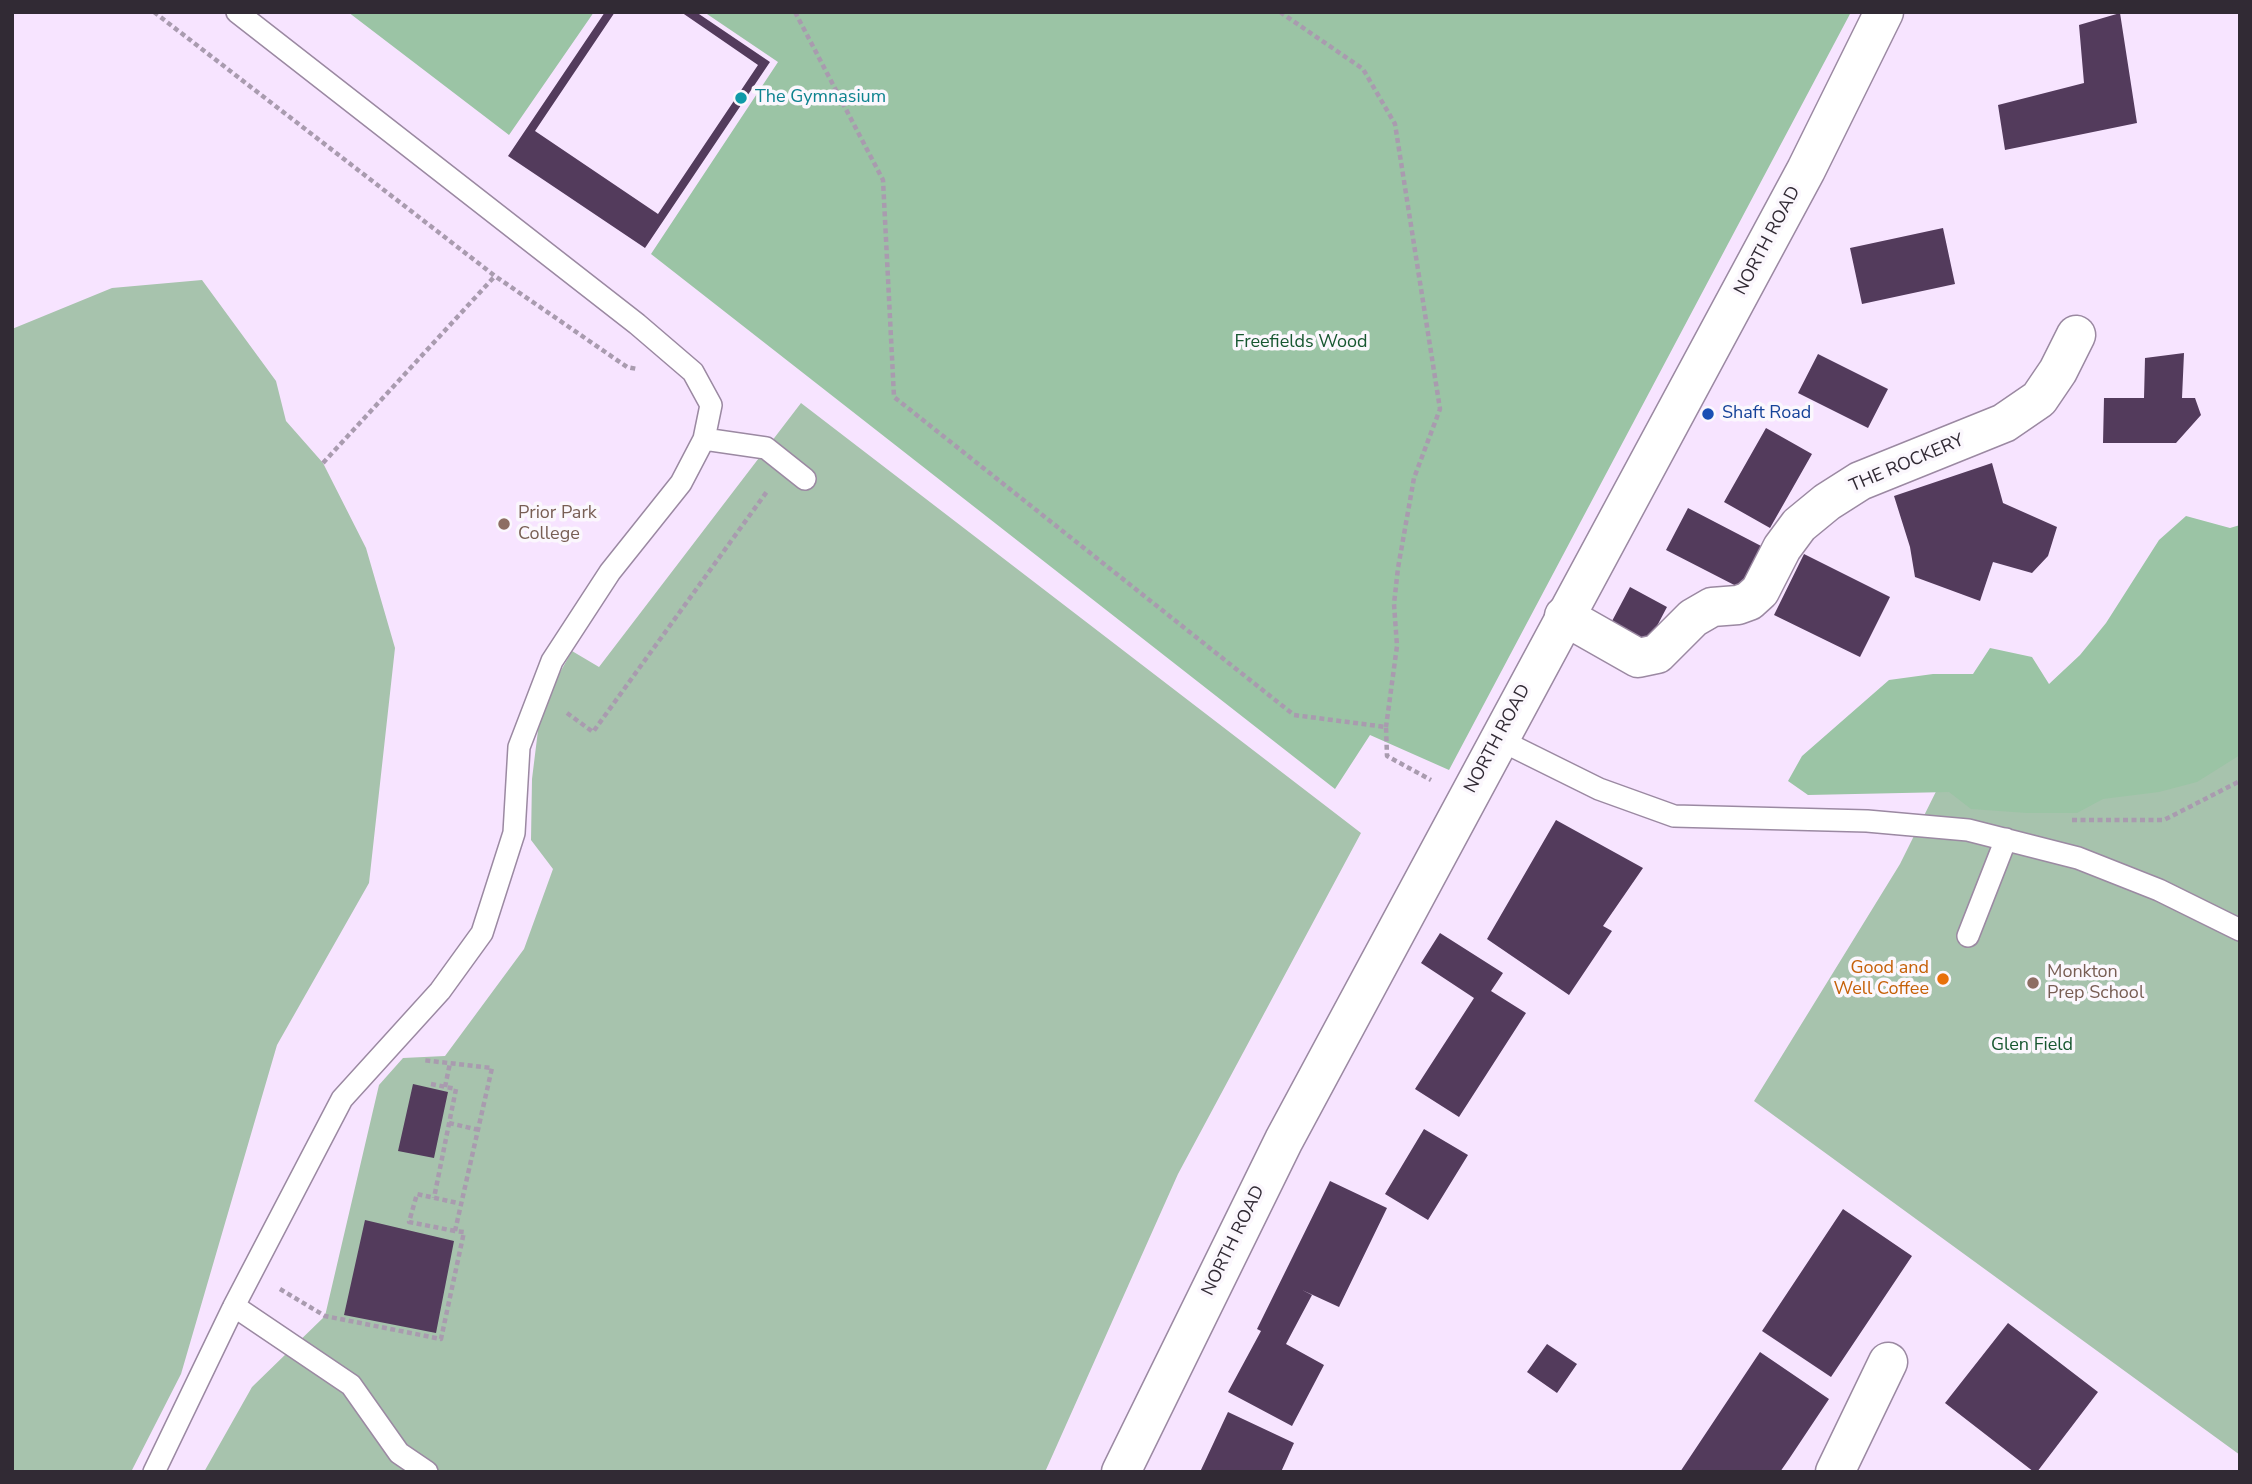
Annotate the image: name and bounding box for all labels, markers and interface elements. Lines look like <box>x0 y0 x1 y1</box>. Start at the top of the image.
place label: The Gymnasium <box>755 87 886 109</box>
marker: The Gymnasium <box>733 90 749 106</box>
street label: NORTH ROAD <box>1730 183 1806 299</box>
park label: Freefields Wood <box>1234 332 1368 354</box>
place label: Shaft Road <box>1722 403 1811 425</box>
marker: Shaft Road <box>1700 406 1716 422</box>
street label: THE ROCKERY <box>1847 430 1967 498</box>
place label: Prior Park College <box>518 503 597 546</box>
marker: Prior Park College <box>496 516 512 532</box>
street label: NORTH ROAD <box>1460 681 1536 797</box>
place label: Good and Well Coffee <box>1833 958 1929 1000</box>
place label: Monkton Prep School <box>2047 962 2144 1004</box>
marker: Good and Well Coffee <box>1935 971 1951 987</box>
marker: Monkton Prep School <box>2025 975 2041 991</box>
park label: Glen Field <box>1991 1035 2073 1057</box>
street label: NORTH ROAD <box>1198 1182 1270 1300</box>

